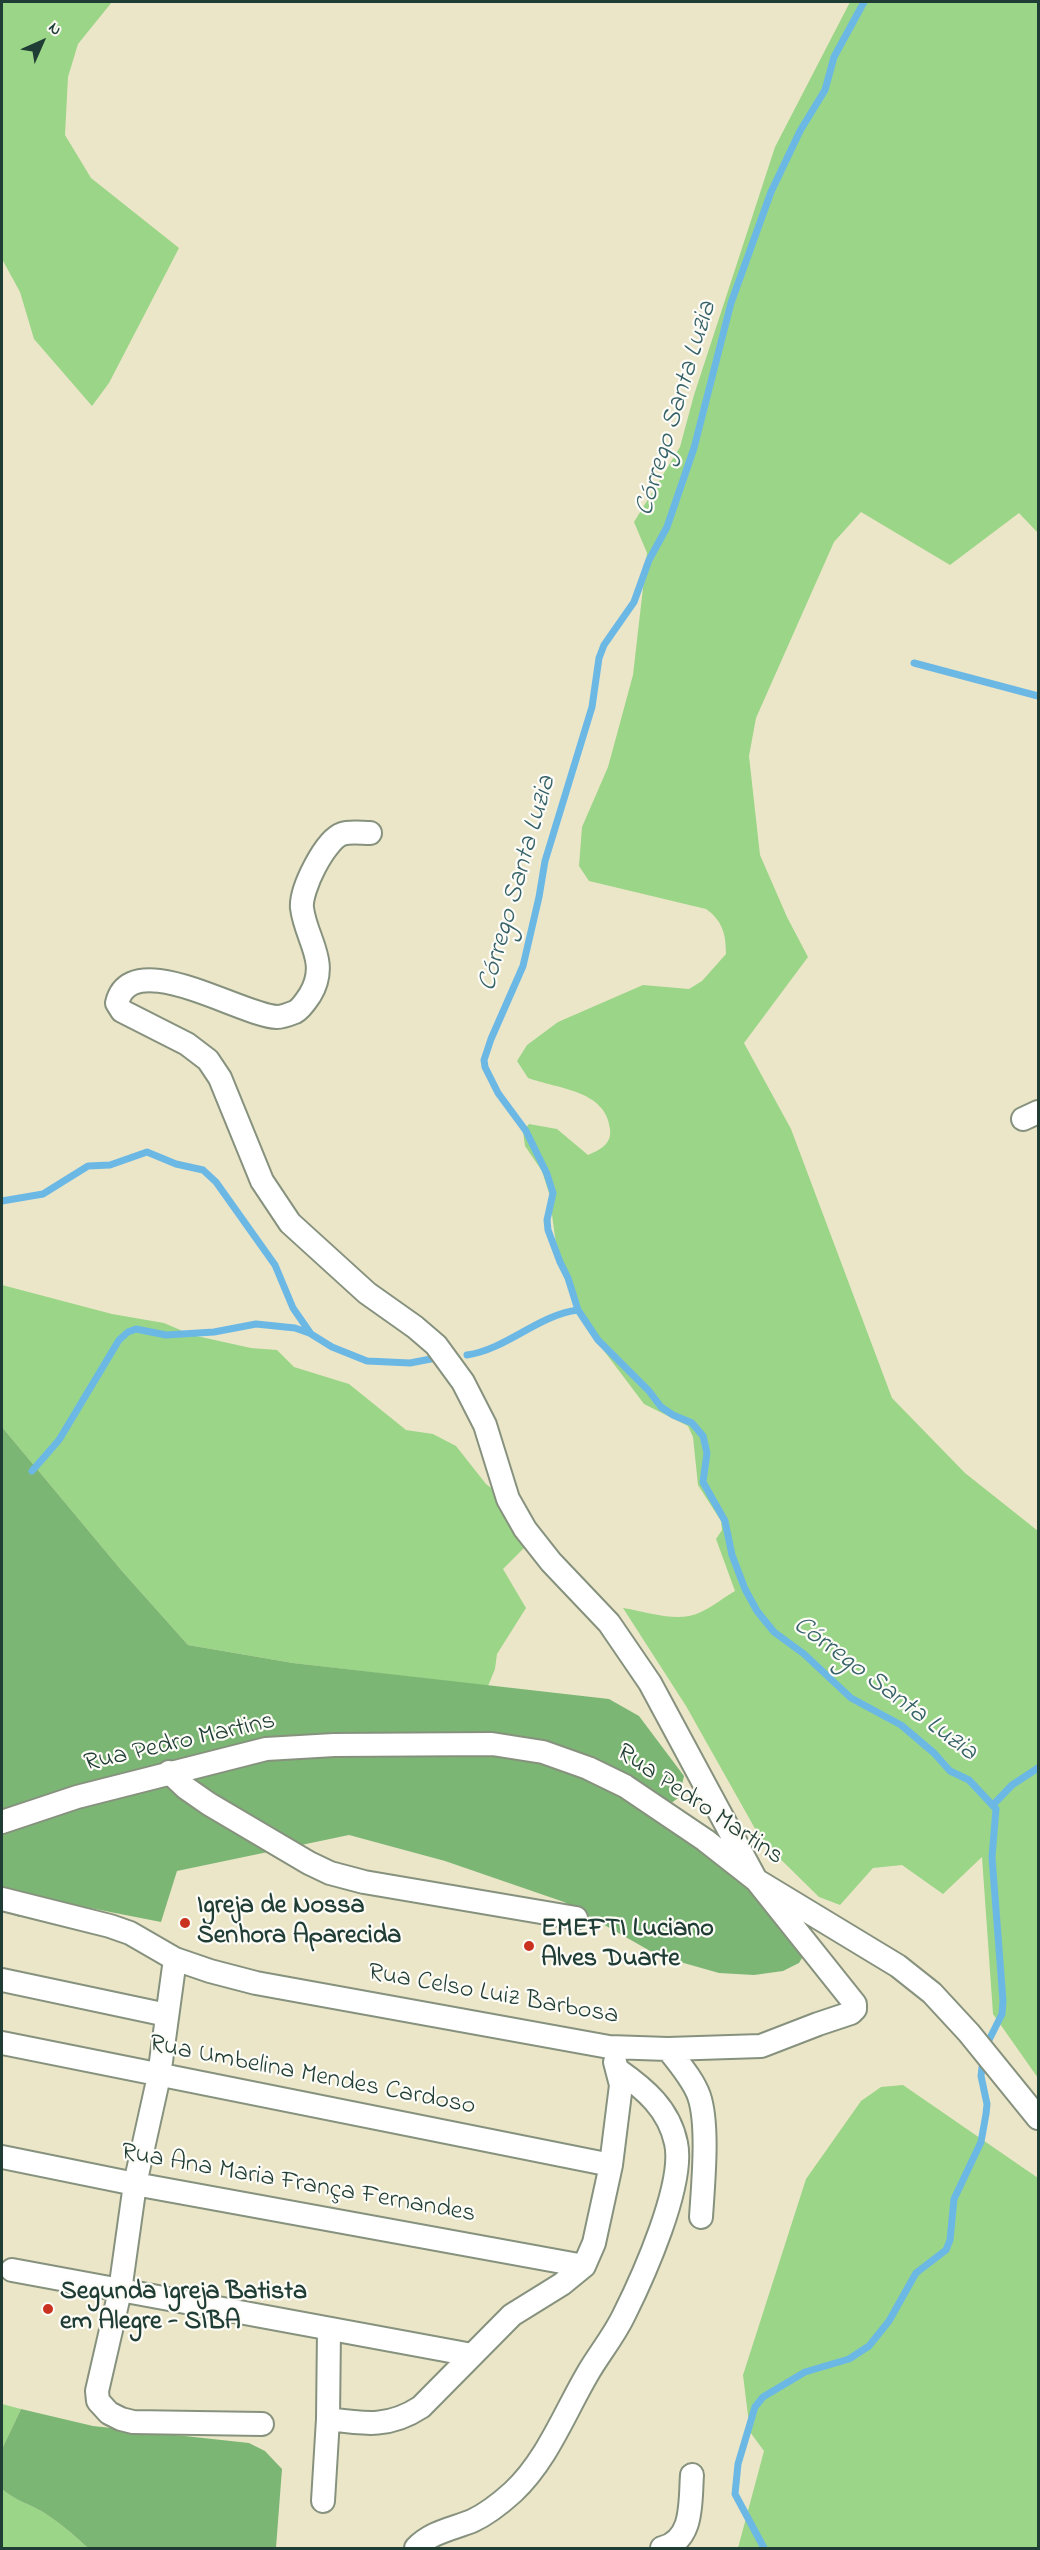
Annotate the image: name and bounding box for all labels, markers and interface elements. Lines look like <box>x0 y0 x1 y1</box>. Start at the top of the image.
north arrow <box>12 12 72 72</box>
text: N <box>42 17 67 42</box>
water label: Córrego Santa Luzia <box>630 298 726 520</box>
water label: Córrego Santa Luzia <box>473 773 565 995</box>
water label: Córrego Santa Luzia <box>785 1610 983 1770</box>
street label: Rua Pedro Martins <box>82 1707 278 1781</box>
street label: Rua Pedro Martins <box>609 1739 789 1873</box>
place label: Igreja de Nossa Senhora Aparecida <box>197 1892 401 1954</box>
place label: EMEFTI Luciano Alves Duarte <box>541 1915 714 1976</box>
marker: Igreja de Nossa Senhora Aparecida <box>178 1916 192 1930</box>
marker: EMEFTI Luciano Alves Duarte <box>522 1939 536 1953</box>
street label: Rua Celso Luiz Barbosa <box>365 1959 621 2033</box>
street label: Rua Umbelina Mendes Cardoso <box>146 2030 478 2124</box>
street label: Rua Ana Maria França Fernandes <box>118 2138 478 2232</box>
place label: Segunda Igreja Batista em Alegre - SIBA <box>60 2278 307 2340</box>
marker: Segunda Igreja Batista em Alegre - SIBA <box>41 2302 55 2316</box>

